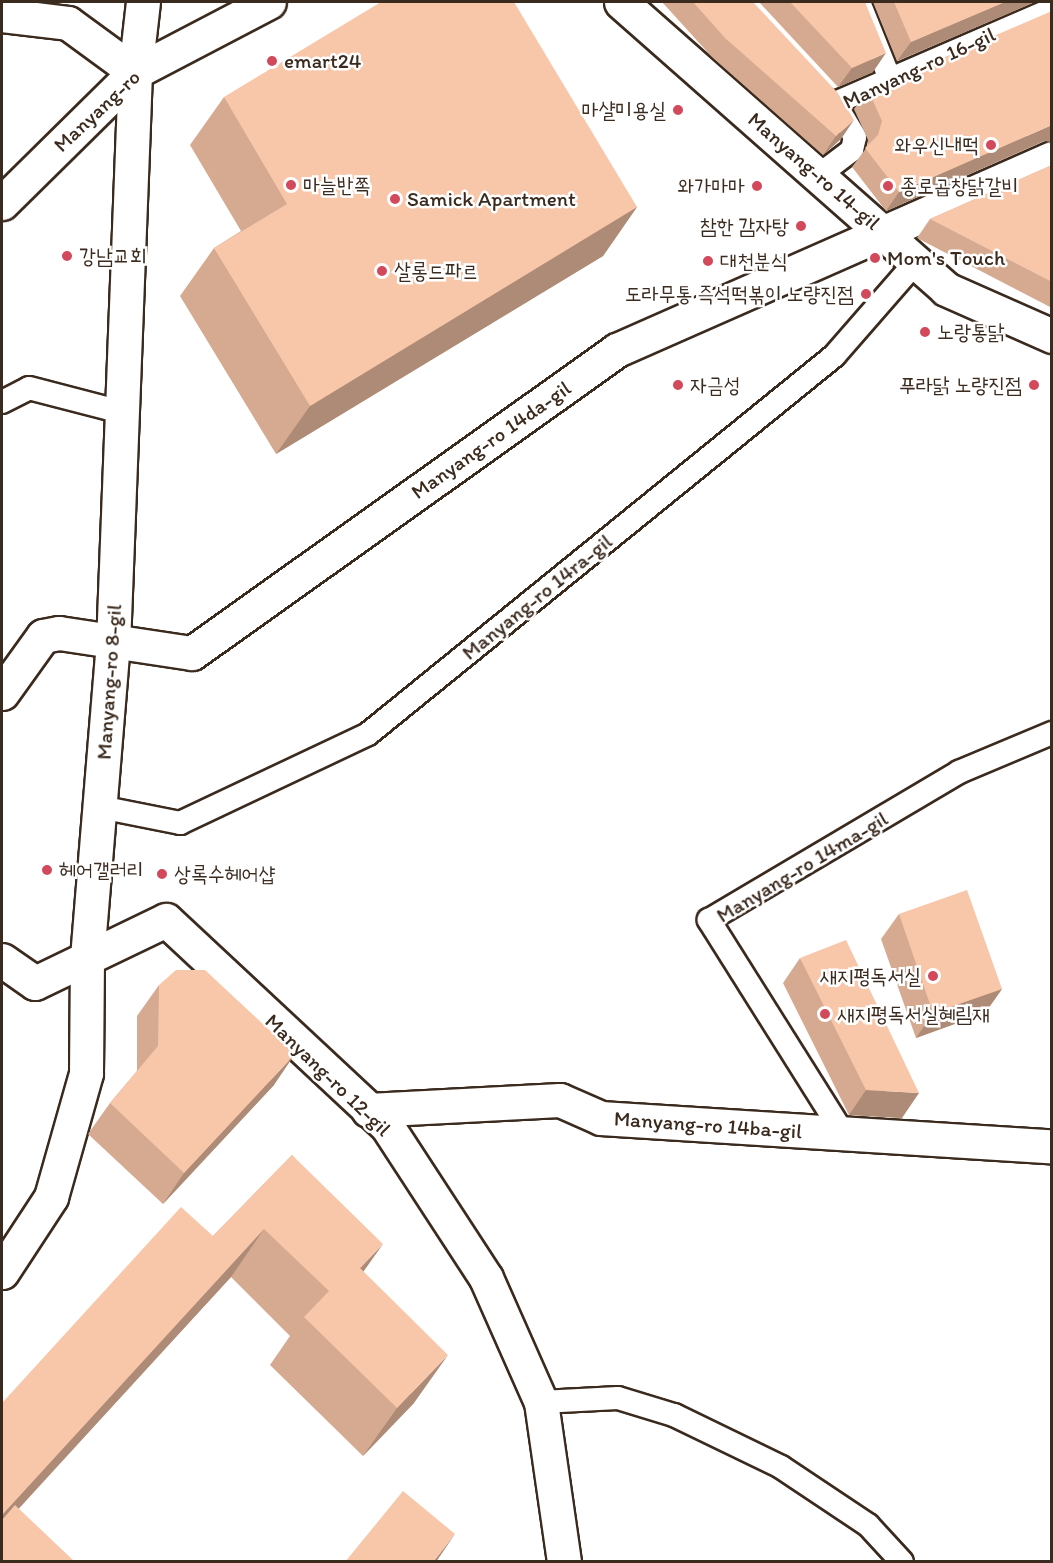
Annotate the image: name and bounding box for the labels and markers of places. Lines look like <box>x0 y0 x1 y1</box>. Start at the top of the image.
place label: emart24 <box>284 48 361 74</box>
marker: emart24 <box>265 54 279 68</box>
place label: 마샬미용실 <box>582 97 666 123</box>
marker: 마샬미용실 <box>671 103 685 117</box>
place label: 와우신내떡 <box>895 132 979 158</box>
marker: 와우신내떡 <box>984 138 998 152</box>
place label: 마늘반쪽 <box>303 172 371 198</box>
place label: 와가마마 <box>677 173 745 199</box>
place label: 종로곱창닭갈비 <box>900 173 1018 199</box>
marker: 마늘반쪽 <box>284 178 298 192</box>
marker: 와가마마 <box>750 179 764 193</box>
marker: 종로곱창닭갈비 <box>881 179 895 193</box>
place label: Samick Apartment <box>407 186 576 212</box>
marker: Samick Apartment <box>388 192 402 206</box>
place label: 참한 감자탕 <box>700 213 789 239</box>
marker: 참한 감자탕 <box>794 219 808 233</box>
place label: 강남교회 <box>79 243 147 269</box>
place label: Mom's Touch <box>887 245 1002 271</box>
place label: 대천분식 <box>720 248 788 274</box>
marker: 강남교회 <box>60 249 74 263</box>
marker: Mom's Touch <box>868 251 882 265</box>
marker: 대천분식 <box>701 254 715 268</box>
place label: 살롱드파르 <box>394 258 478 284</box>
marker: 살롱드파르 <box>375 264 389 278</box>
place label: 도라무통 즉석떡볶이 노량진점 <box>625 281 854 307</box>
marker: 도라무통 즉석떡볶이 노량진점 <box>859 287 873 301</box>
place label: 노랑통닭 <box>937 319 1005 345</box>
marker: 노랑통닭 <box>918 325 932 339</box>
place label: 자금성 <box>690 372 741 398</box>
place label: 푸라닭 노량진점 <box>899 372 1022 398</box>
marker: 자금성 <box>671 378 685 392</box>
marker: 푸라닭 노량진점 <box>1027 378 1041 392</box>
place label: 헤어갤러리 <box>59 857 143 883</box>
place label: 상록수헤어샵 <box>174 861 275 887</box>
marker: 헤어갤러리 <box>40 863 54 877</box>
marker: 상록수헤어샵 <box>155 867 169 881</box>
place label: 새지평독서실 <box>820 963 921 989</box>
marker: 새지평독서실 <box>926 969 940 983</box>
place label: 새지평독서실혜림재 <box>837 1001 989 1027</box>
marker: 새지평독서실혜림재 <box>818 1007 832 1021</box>

